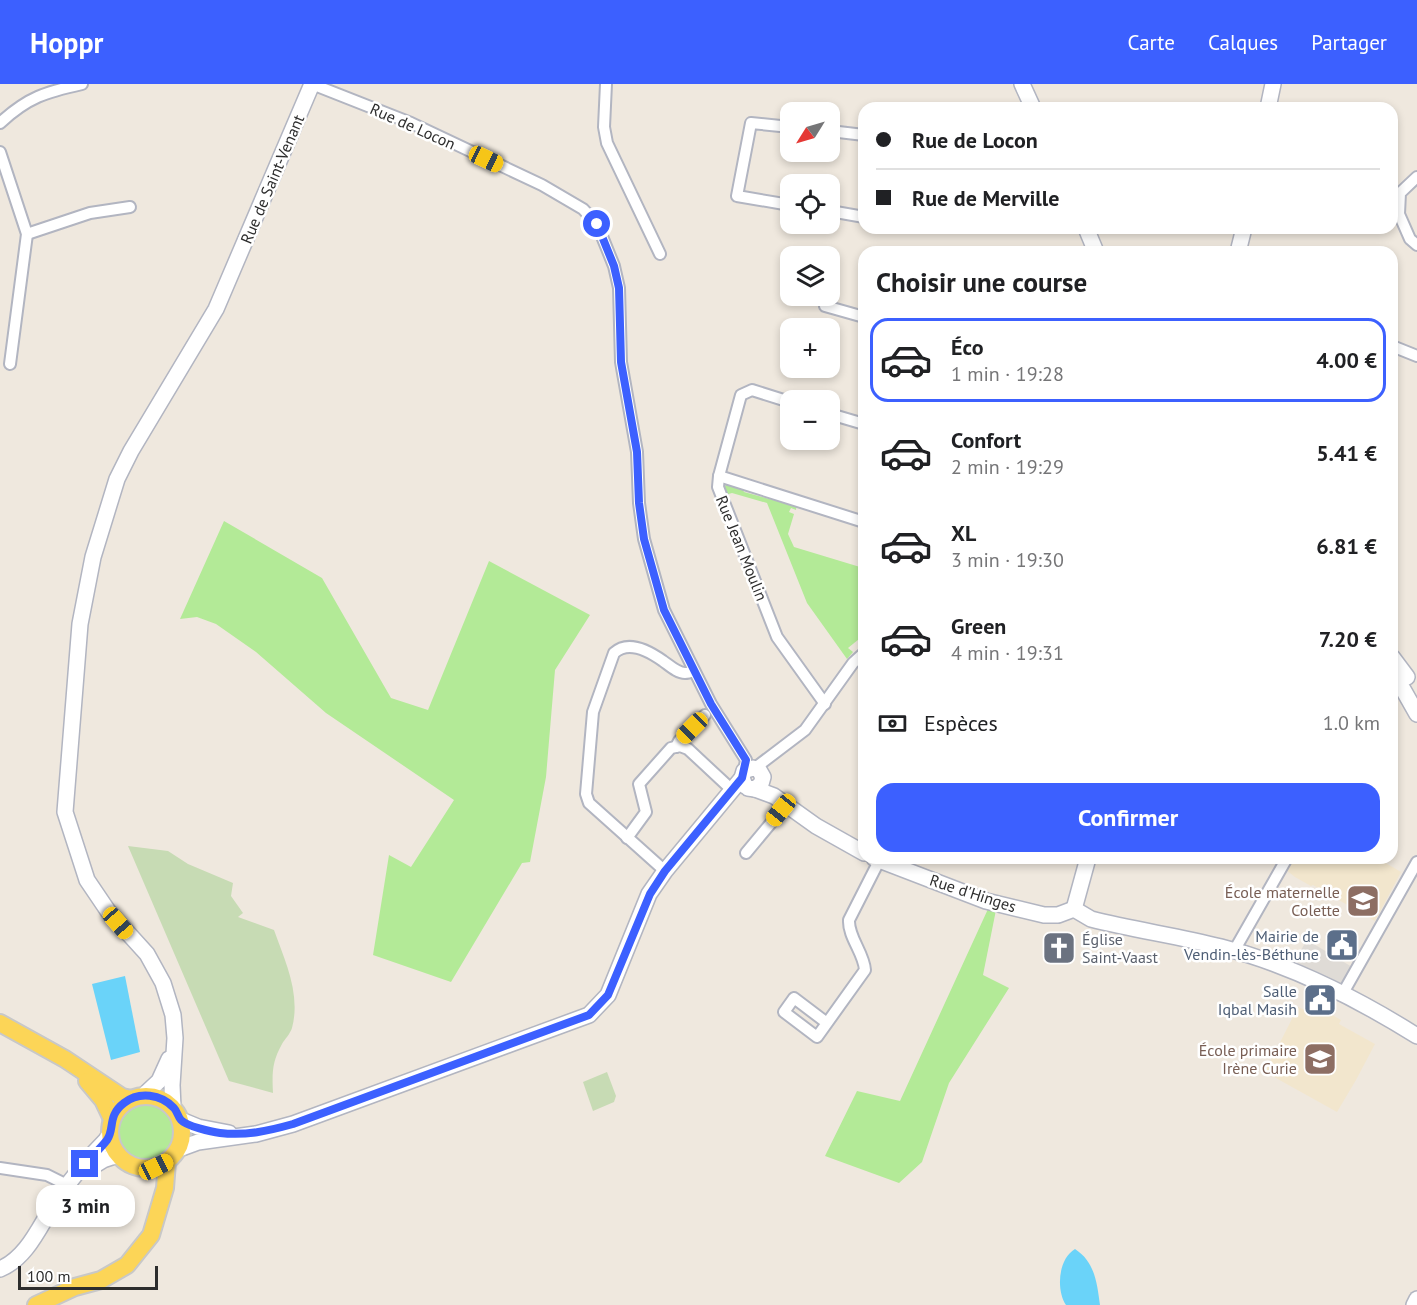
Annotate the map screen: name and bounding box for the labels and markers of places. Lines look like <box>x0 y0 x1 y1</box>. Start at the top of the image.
place label: École maternelle Colette <box>1225 882 1340 920</box>
school or university icon: École maternelle Colette <box>1345 883 1381 919</box>
place label: Mairie de Vendin-lès-Béthune <box>1183 926 1319 964</box>
public building icon: Mairie de Vendin-lès-Béthune <box>1324 927 1360 963</box>
place label: Église Saint-Vaast <box>1082 929 1159 967</box>
church icon: Église Saint-Vaast <box>1041 930 1077 966</box>
place label: Salle Iqbal Masih <box>1218 981 1297 1019</box>
public building icon: Salle Iqbal Masih <box>1302 982 1338 1018</box>
place label: École primaire Irène Curie <box>1199 1040 1297 1078</box>
school or university icon: École primaire Irène Curie <box>1302 1041 1338 1077</box>

